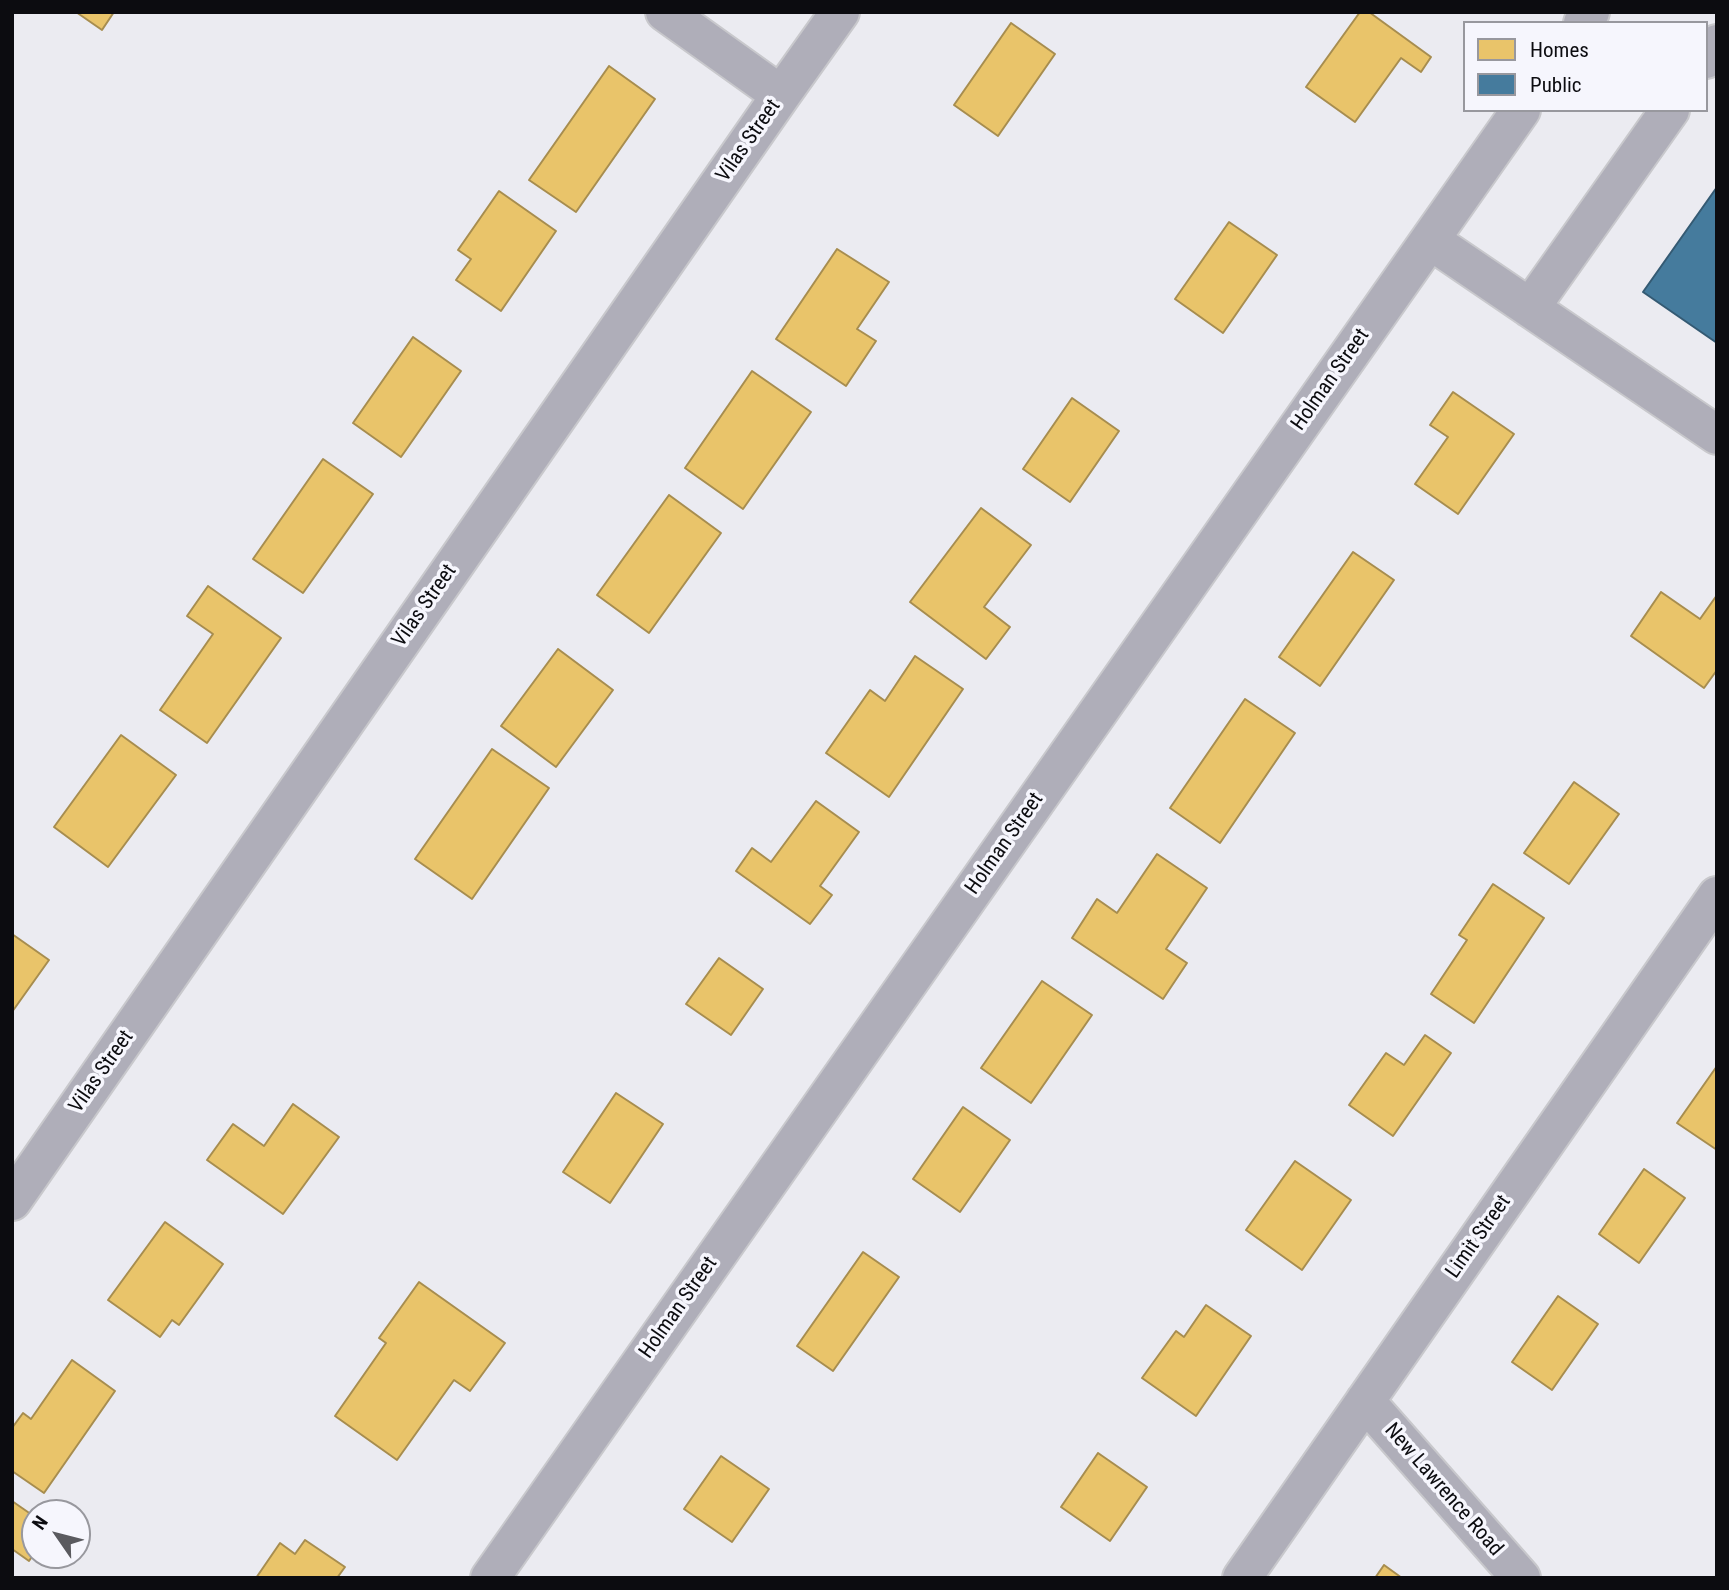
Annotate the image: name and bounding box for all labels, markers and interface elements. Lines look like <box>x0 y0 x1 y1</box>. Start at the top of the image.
legend <box>1463 21 1708 112</box>
text: Homes <box>1530 38 1589 62</box>
text: Public <box>1530 73 1582 97</box>
street label: Vilas Street <box>711 95 787 187</box>
street label: Holman Street <box>1287 324 1375 436</box>
street label: Vilas Street <box>387 560 463 652</box>
street label: Holman Street <box>961 788 1049 900</box>
street label: Vilas Street <box>64 1026 140 1118</box>
street label: Limit Street <box>1441 1191 1517 1283</box>
street label: Holman Street <box>635 1252 723 1364</box>
street label: New Lawrence Road <box>1378 1418 1508 1562</box>
north arrow <box>21 1499 91 1569</box>
text: N <box>27 1511 53 1534</box>

